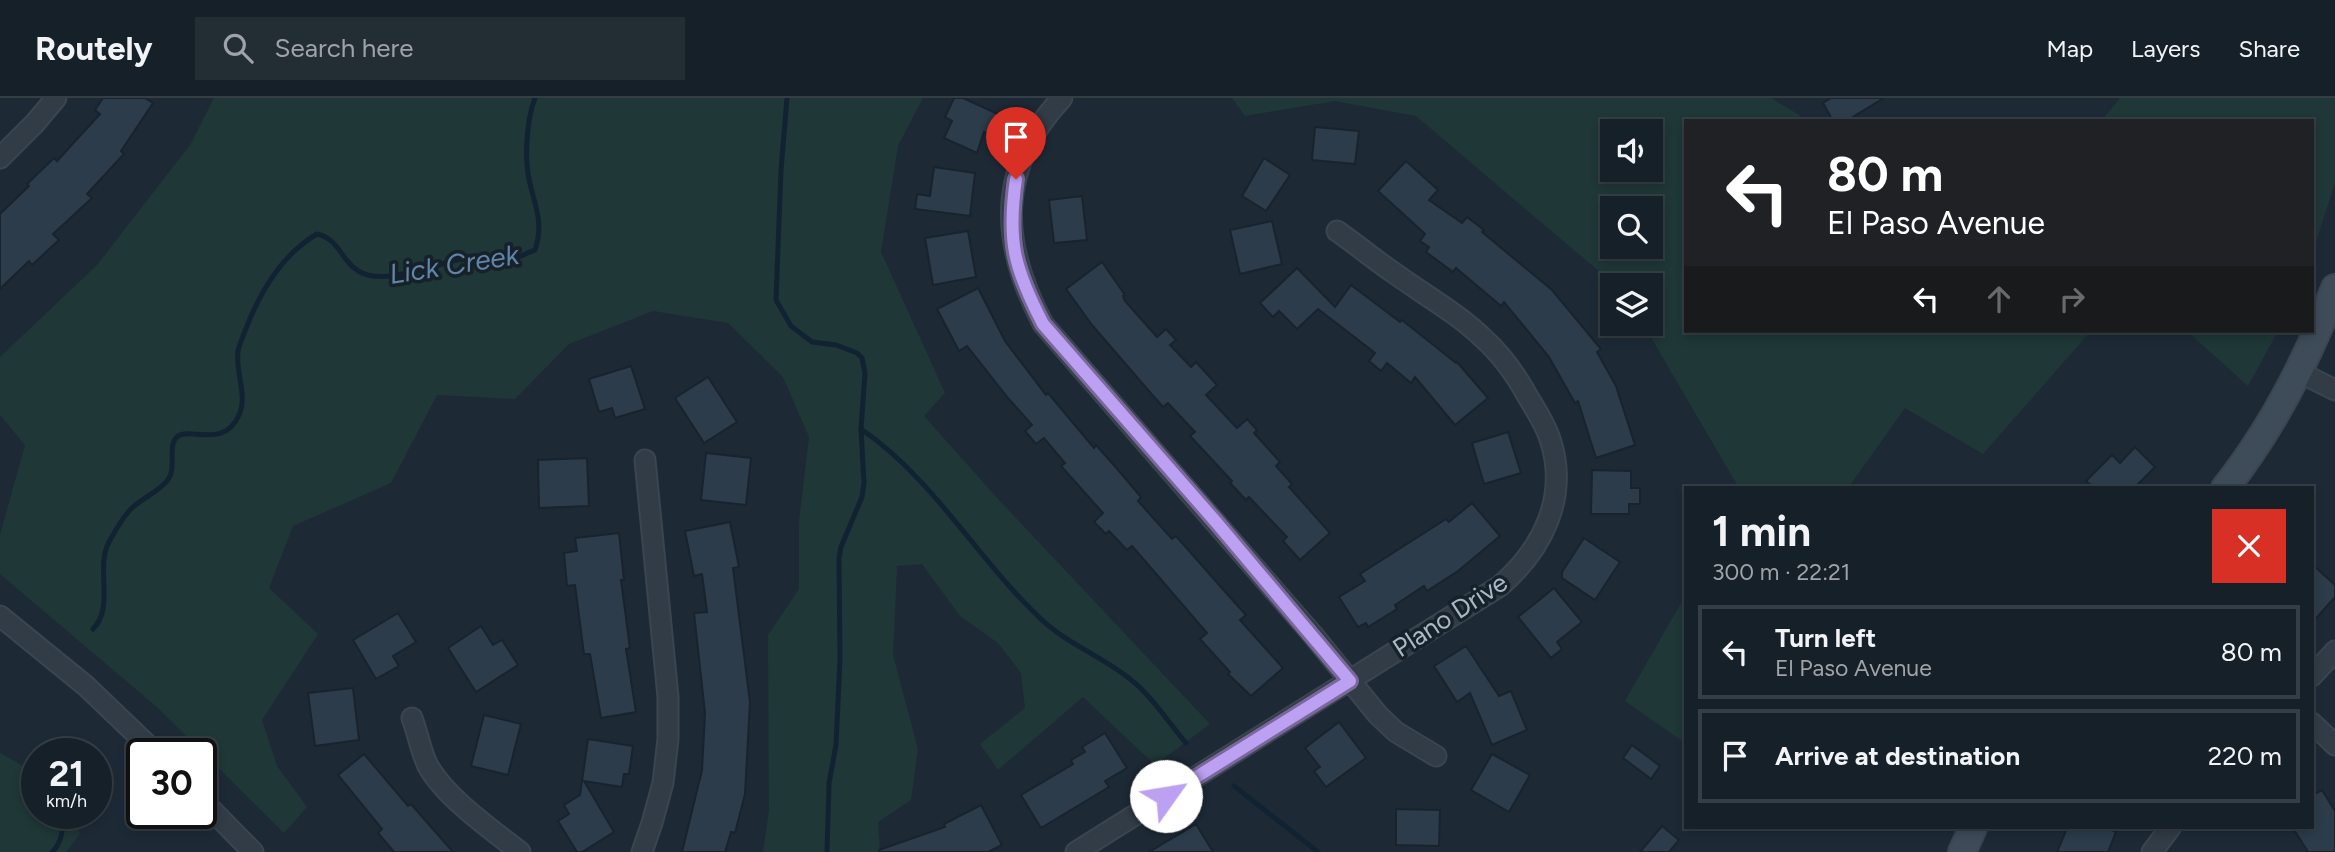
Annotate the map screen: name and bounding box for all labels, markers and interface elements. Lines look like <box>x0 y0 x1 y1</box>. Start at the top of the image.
search box <box>195 17 685 80</box>
text: Routely <box>35 29 153 68</box>
icon: search <box>219 29 257 67</box>
text: Search here <box>275 32 414 64</box>
text: Map <box>2046 34 2093 63</box>
text: Layers <box>2131 34 2200 63</box>
text: Share <box>2238 34 2300 63</box>
pin <box>986 107 1046 179</box>
icon: arrive <box>997 118 1035 156</box>
map controls <box>1600 119 1663 336</box>
button: sound <box>1600 119 1663 182</box>
text: 80 m <box>1827 144 1943 203</box>
icon: left <box>1712 147 1803 238</box>
button: search <box>1600 196 1663 259</box>
text: El Paso Avenue <box>1827 204 2045 242</box>
water label: Lick Creek <box>387 237 523 291</box>
button: layers <box>1600 273 1663 336</box>
icon: left <box>1907 280 1945 318</box>
icon: ahead <box>1980 280 2018 318</box>
icon: right <box>2053 280 2091 318</box>
text: 1 min <box>1712 506 1811 557</box>
button: close <box>2212 509 2286 583</box>
text: 300 m · 22:21 <box>1712 558 1850 586</box>
street label: Plano Drive <box>1387 566 1513 664</box>
text: Turn left <box>1775 622 1876 654</box>
icon: left <box>1716 633 1754 671</box>
text: 80 m <box>2221 636 2282 668</box>
text: El Paso Avenue <box>1775 654 1932 682</box>
icon: arrive <box>1716 737 1754 775</box>
speed limit sign: 30 <box>126 738 217 829</box>
text: Arrive at destination <box>1775 740 2020 772</box>
text: 220 m <box>2208 740 2282 772</box>
text: 21 <box>49 753 84 795</box>
position arrow <box>1129 759 1203 833</box>
text: km/h <box>46 790 87 812</box>

